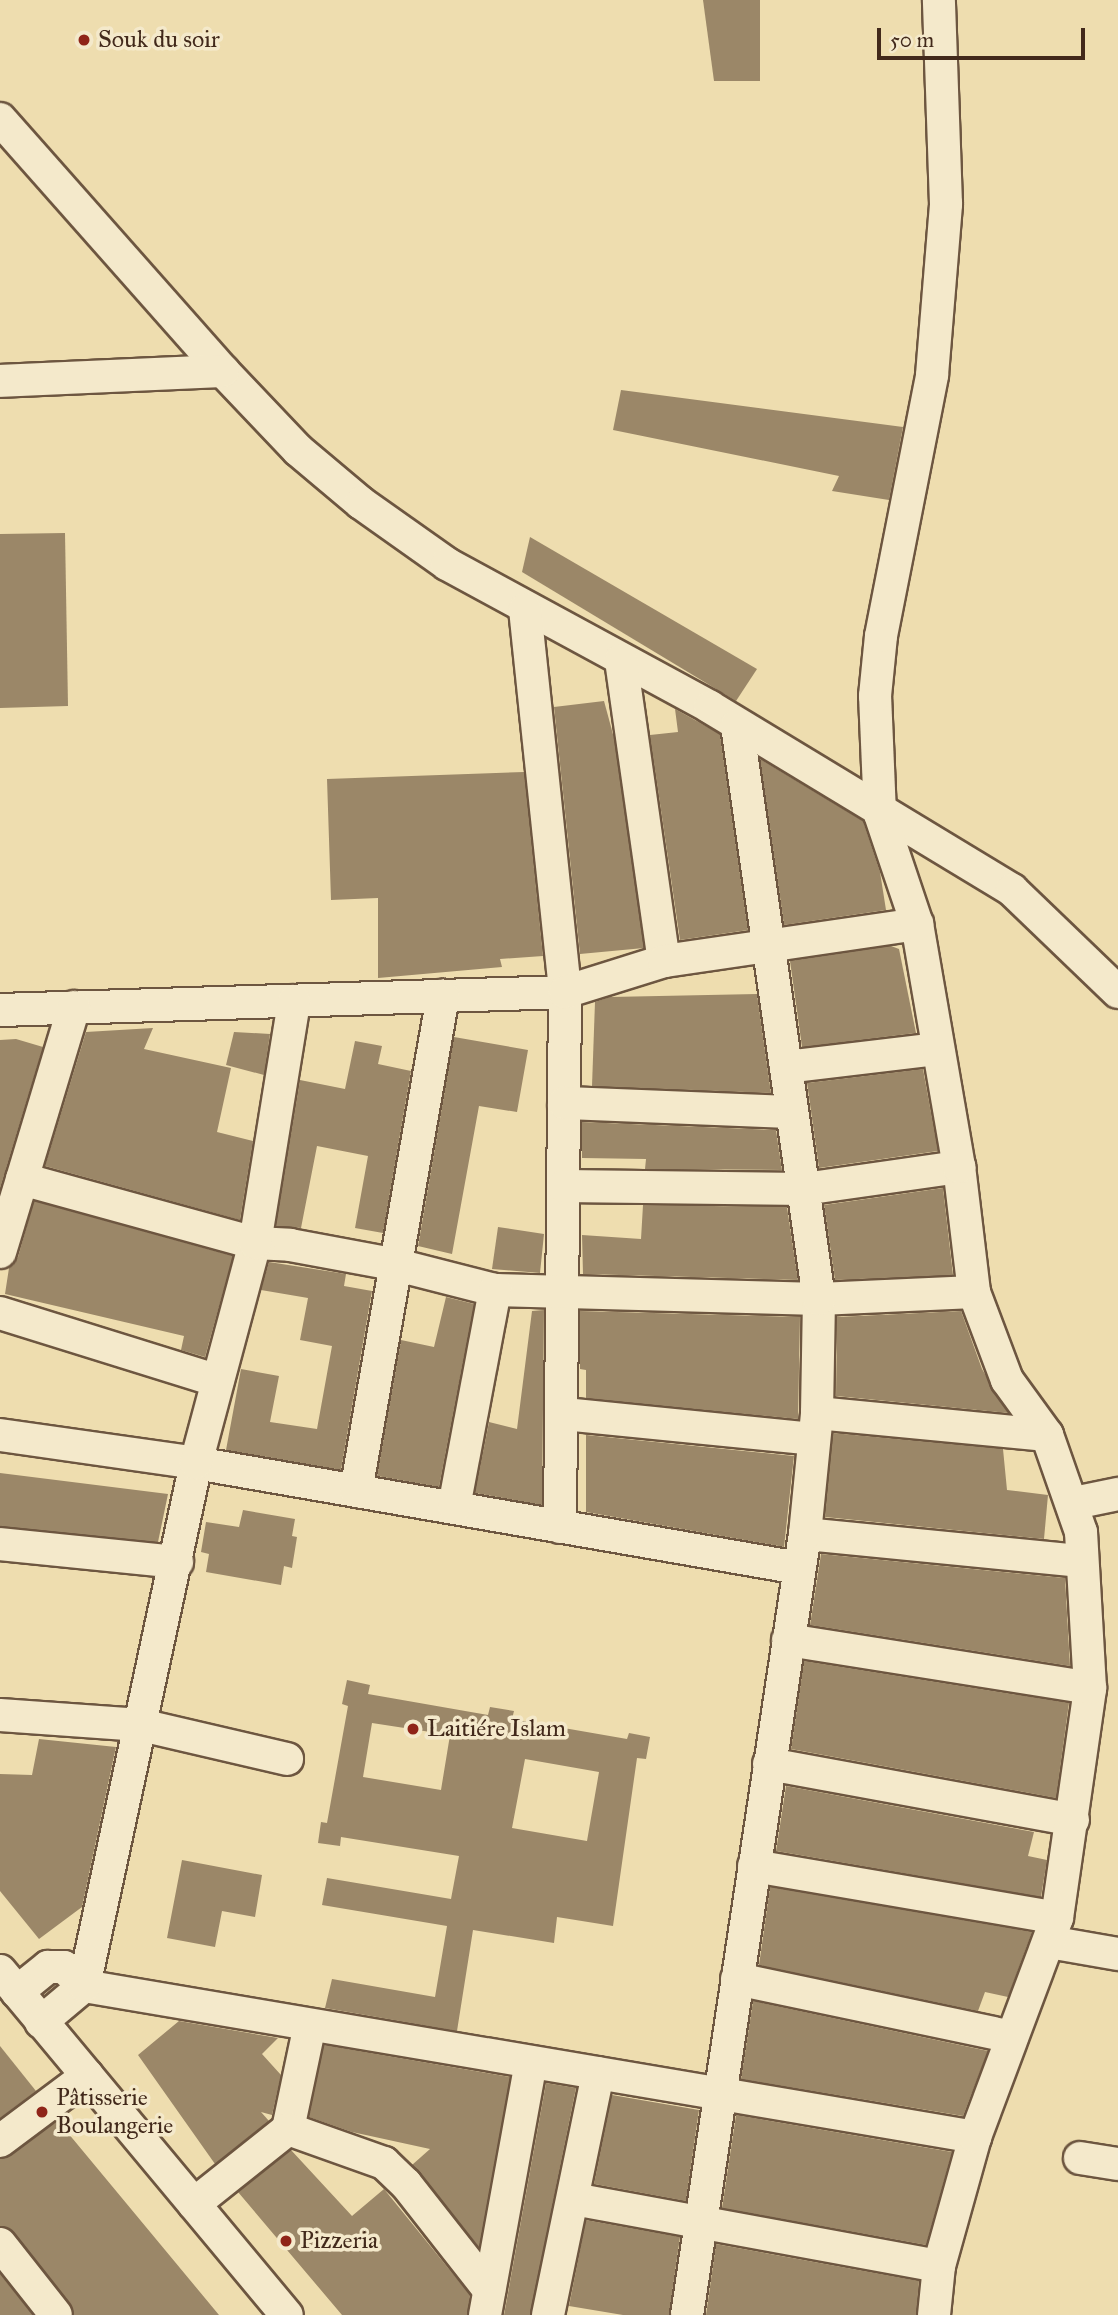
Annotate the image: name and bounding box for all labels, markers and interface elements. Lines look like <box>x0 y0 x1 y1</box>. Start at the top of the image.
scale bar <box>880 14 1088 58</box>
place label: Souk du soir <box>98 26 220 54</box>
text: 50 m <box>890 27 934 53</box>
marker: Souk du soir <box>76 32 92 48</box>
place label: Laitiére Islam <box>427 1715 566 1743</box>
marker: Laitiére Islam <box>405 1721 421 1737</box>
place label: Pâtisserie Boulangerie <box>56 2084 173 2140</box>
marker: Pâtisserie Boulangerie <box>34 2104 50 2120</box>
place label: Pizzeria <box>300 2227 378 2255</box>
marker: Pizzeria <box>278 2233 294 2249</box>

